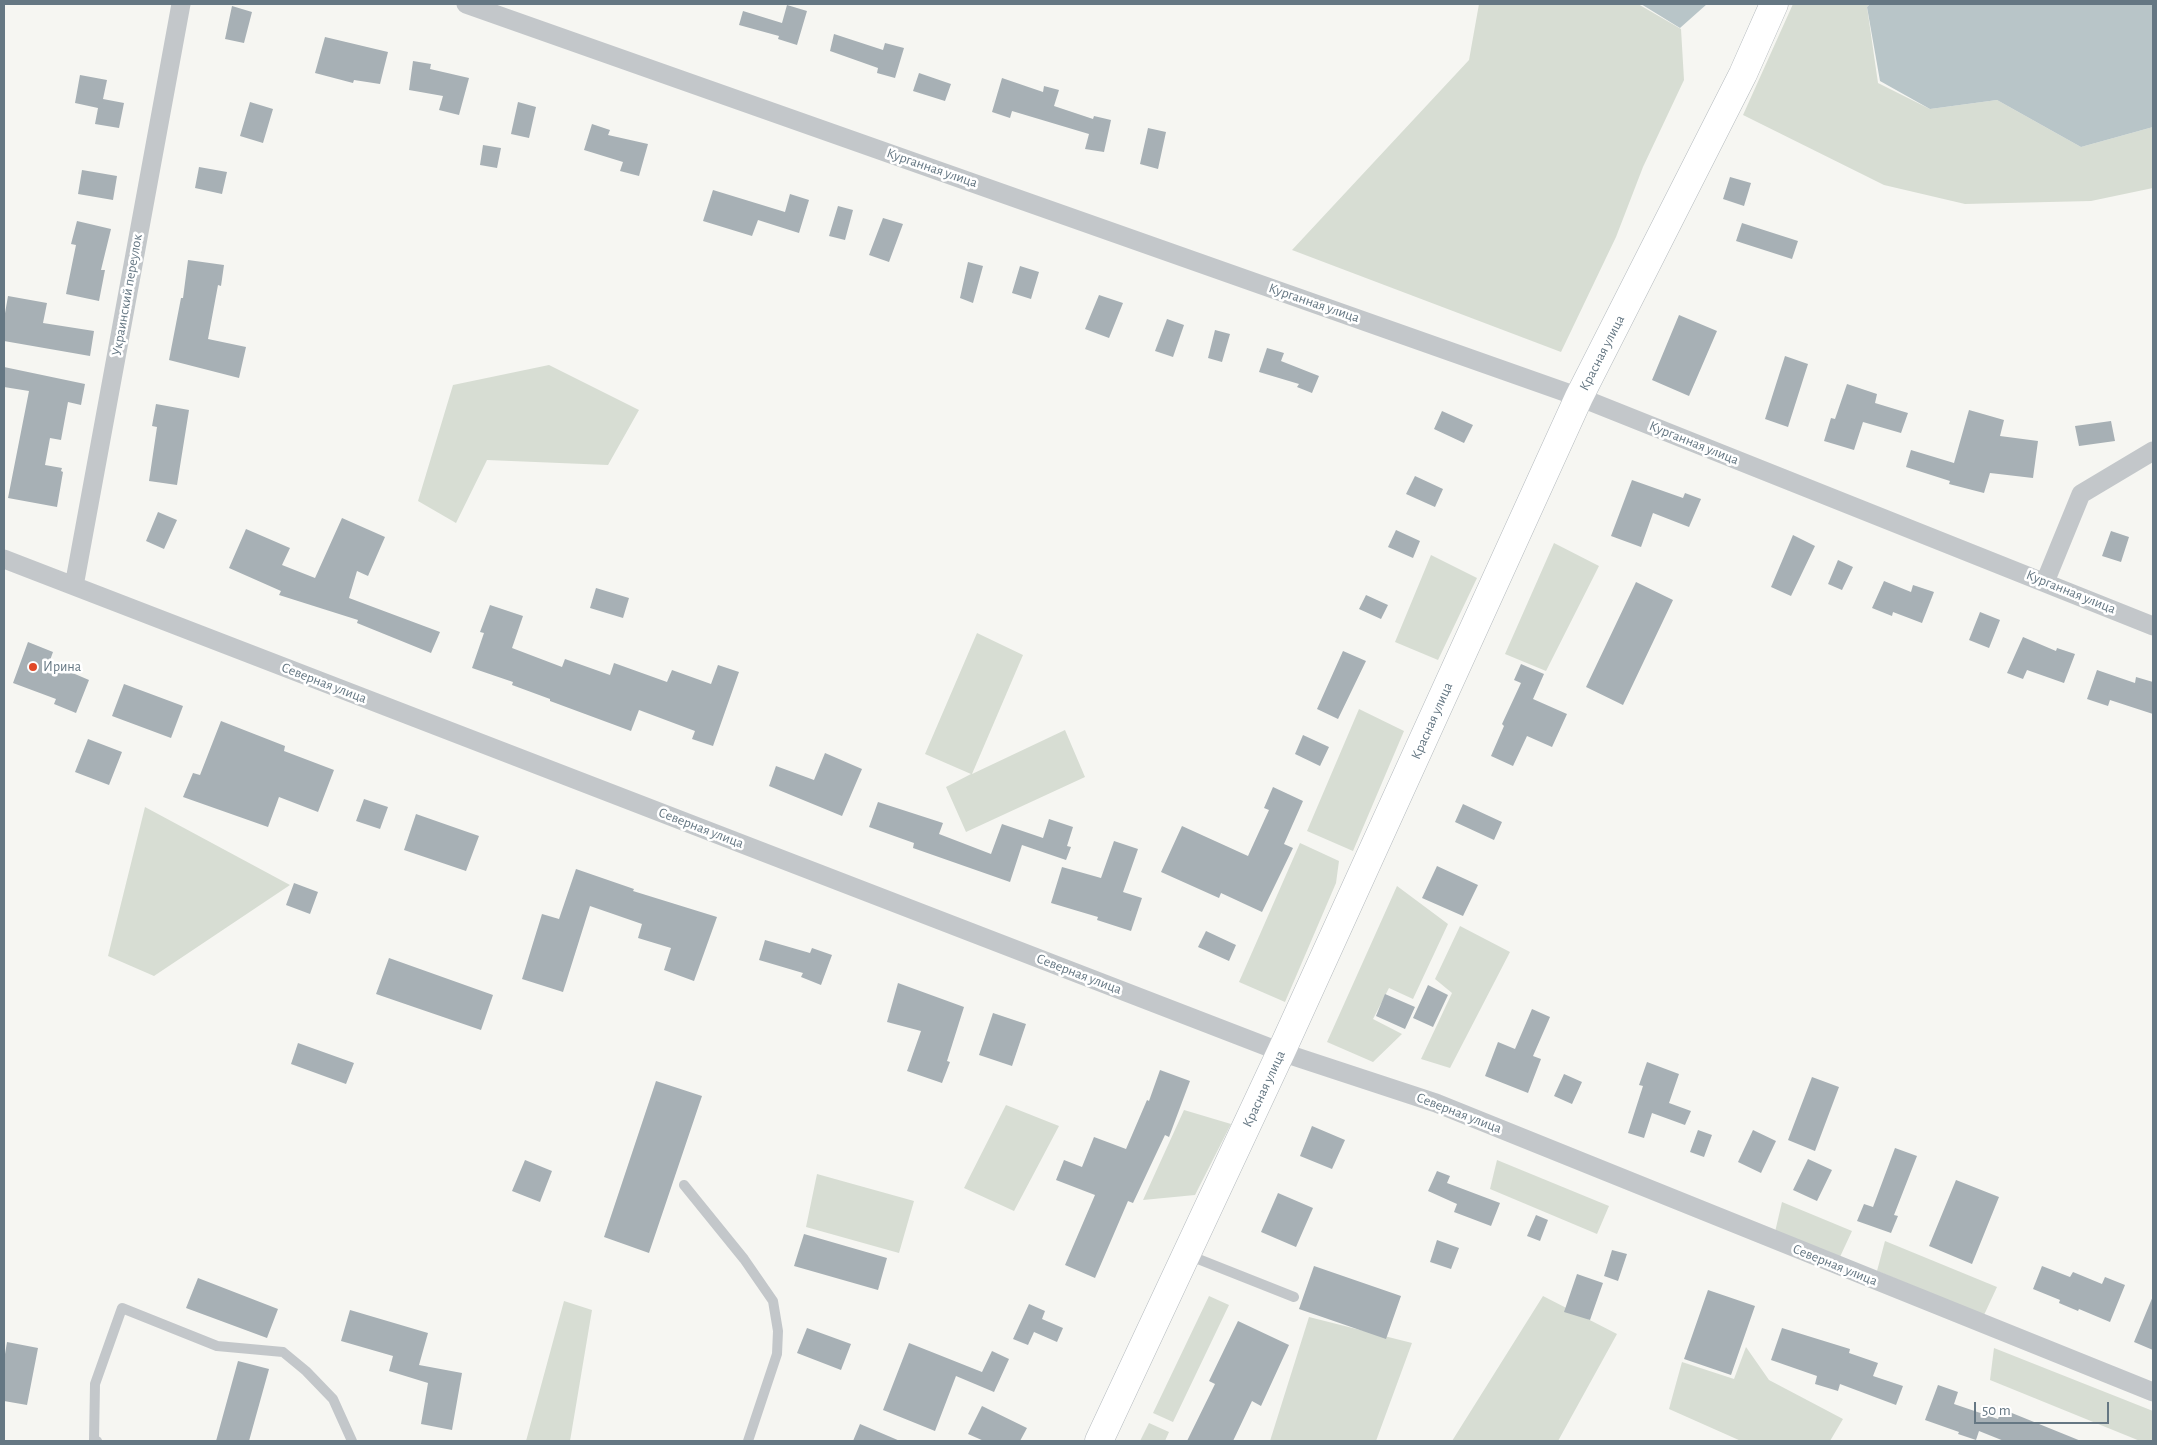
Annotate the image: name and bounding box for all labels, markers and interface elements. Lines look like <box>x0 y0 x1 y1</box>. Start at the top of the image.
street label: Курганная улица <box>884 145 980 191</box>
street label: Украинский переулок <box>108 233 146 357</box>
street label: Курганная улица <box>1266 280 1362 326</box>
street label: Красная улица <box>1576 312 1628 394</box>
street label: Курганная улица <box>1647 417 1741 469</box>
street label: Курганная улица <box>2024 566 2118 618</box>
place label: Ирина <box>43 659 81 675</box>
street label: Северная улица <box>279 659 369 707</box>
marker: Ирина <box>27 661 39 673</box>
street label: Красная улица <box>1407 680 1457 762</box>
street label: Северная улица <box>656 804 746 852</box>
street label: Северная улица <box>1034 950 1124 998</box>
street label: Красная улица <box>1239 1048 1289 1130</box>
street label: Северная улица <box>1414 1089 1504 1137</box>
street label: Северная улица <box>1790 1240 1880 1290</box>
scale bar <box>1977 1392 2112 1424</box>
text: 50 m <box>1982 1403 2011 1418</box>

